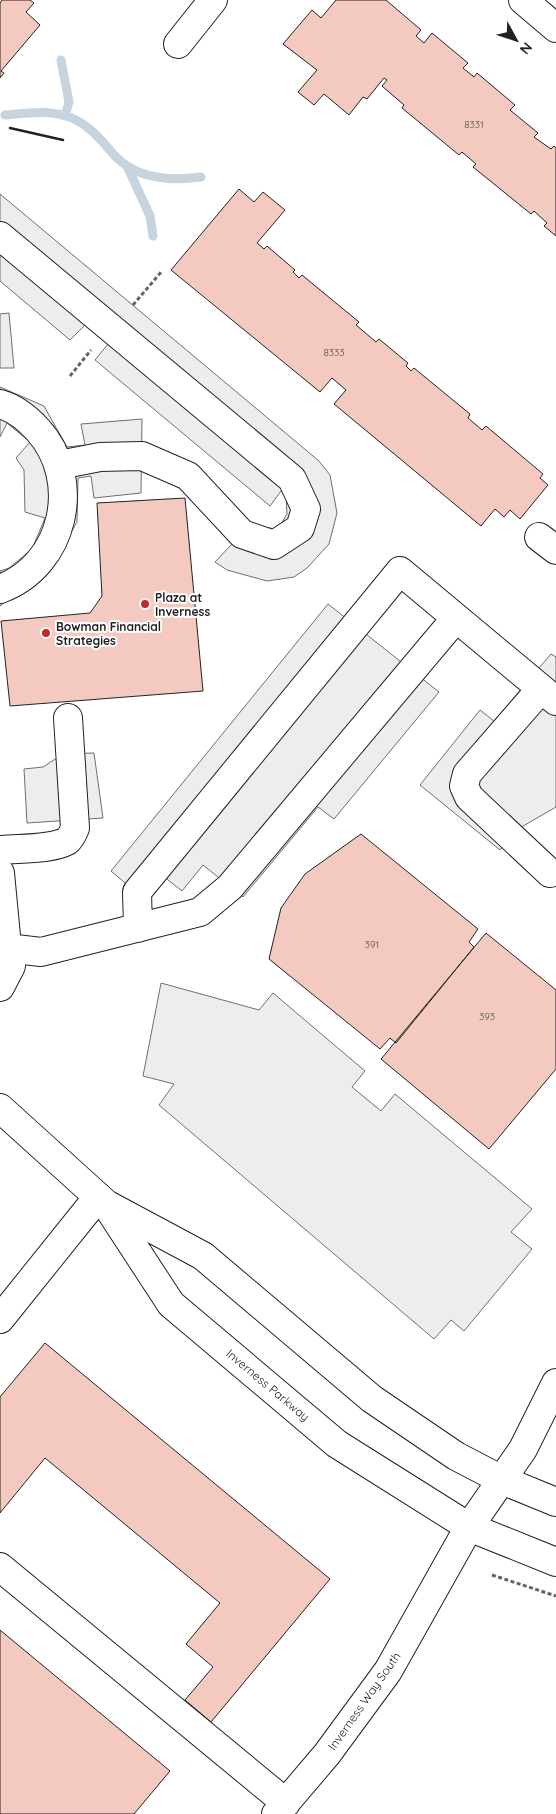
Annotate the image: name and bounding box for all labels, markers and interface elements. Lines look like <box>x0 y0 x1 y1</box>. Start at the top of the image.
north arrow <box>491 15 541 65</box>
text: N <box>516 39 536 58</box>
house number: 8331 <box>464 118 484 131</box>
house number: 8333 <box>323 346 345 359</box>
place label: Plaza at Inverness <box>155 590 210 619</box>
marker: Plaza at Inverness <box>139 598 151 610</box>
place label: Bowman Financial Strategies <box>56 619 161 648</box>
marker: Bowman Financial Strategies <box>40 627 52 639</box>
house number: 391 <box>365 938 379 951</box>
house number: 393 <box>479 1010 495 1023</box>
street label: Inverness Parkway <box>223 1346 313 1424</box>
street label: Inverness Way South <box>324 1649 404 1753</box>

